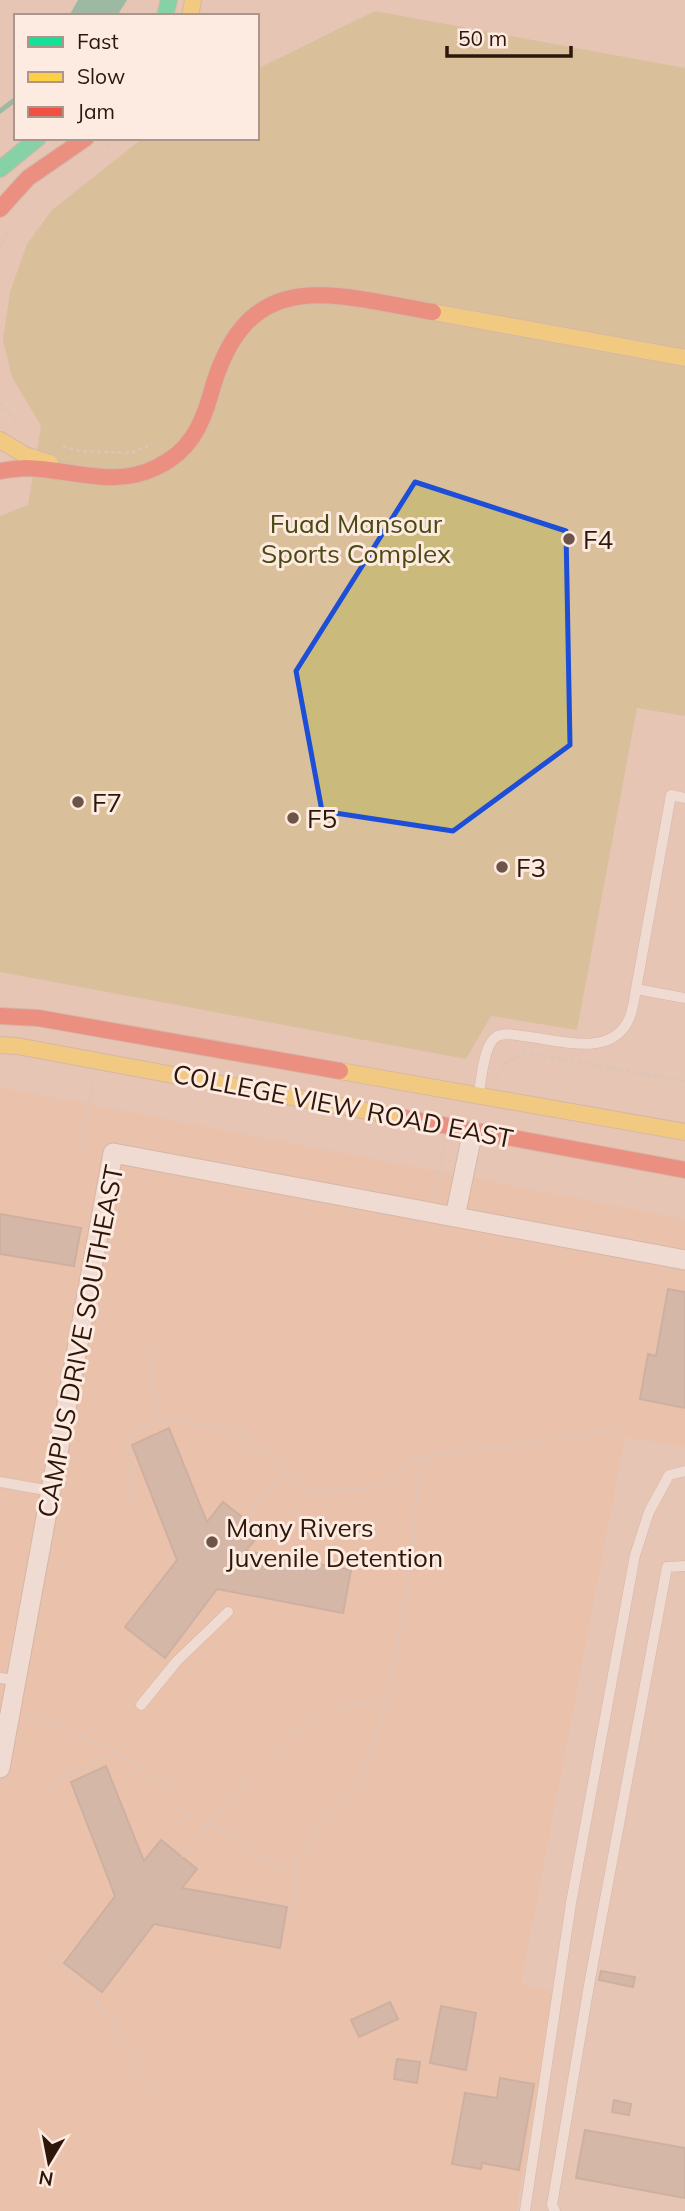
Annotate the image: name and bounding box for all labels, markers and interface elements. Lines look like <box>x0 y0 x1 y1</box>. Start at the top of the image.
legend <box>14 14 259 140</box>
scale bar <box>447 14 571 58</box>
text: 50 m <box>458 25 507 51</box>
text: Fast <box>77 28 119 54</box>
text: Slow <box>77 63 125 89</box>
text: Jam <box>77 98 115 124</box>
park label: Fuad Mansour Sports Complex <box>261 507 451 570</box>
place label: F4 <box>583 523 613 556</box>
marker: F4 <box>561 531 577 547</box>
place label: F7 <box>92 786 122 819</box>
marker: F7 <box>70 794 86 810</box>
place label: F5 <box>307 802 337 835</box>
marker: F5 <box>285 810 301 826</box>
place label: F3 <box>516 851 546 884</box>
marker: F3 <box>494 859 510 875</box>
street label: COLLEGE VIEW ROAD EAST <box>170 1057 516 1155</box>
street label: CAMPUS DRIVE SOUTHEAST <box>30 1162 130 1520</box>
place label: Many Rivers Juvenile Detention <box>226 1511 443 1574</box>
marker: Many Rivers Juvenile Detention <box>204 1534 220 1550</box>
north arrow <box>14 2127 84 2197</box>
text: N <box>37 2166 55 2192</box>

